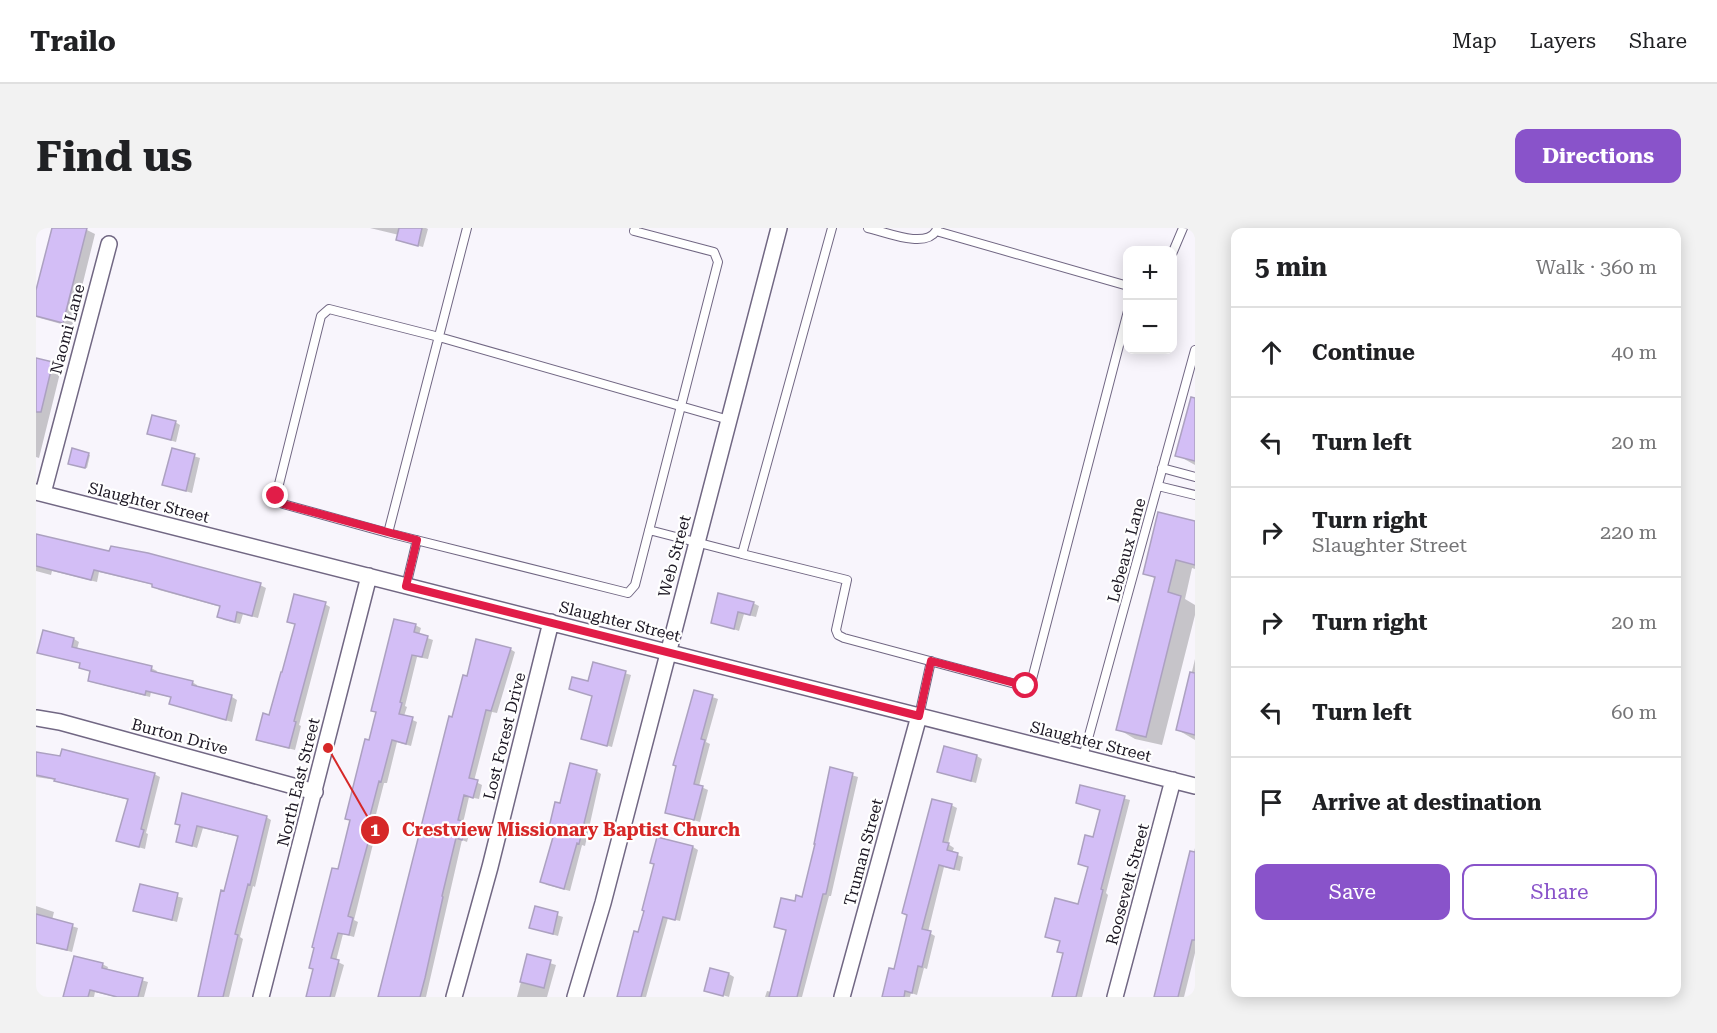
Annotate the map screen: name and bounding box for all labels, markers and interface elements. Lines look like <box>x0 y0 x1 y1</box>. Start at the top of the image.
text: Trailo <box>30 25 116 58</box>
text: Map <box>1452 29 1497 53</box>
text: Layers <box>1530 29 1596 53</box>
text: Share <box>1629 29 1687 53</box>
button: Directions <box>1515 129 1681 183</box>
text: Find us <box>36 132 193 181</box>
map controls <box>1123 246 1177 354</box>
button: + <box>1123 246 1177 300</box>
text: 5 min <box>1255 252 1327 282</box>
text: Walk · 360 m <box>1536 255 1657 279</box>
street label: Naomi Lane <box>46 282 89 376</box>
button: − <box>1123 300 1177 354</box>
icon: ahead <box>1255 336 1288 369</box>
text: Continue <box>1312 340 1415 365</box>
text: 40 m <box>1611 340 1657 364</box>
icon: left <box>1255 426 1288 459</box>
text: Turn left <box>1312 430 1412 455</box>
text: 20 m <box>1611 430 1657 454</box>
street label: Slaughter Street <box>86 478 211 527</box>
route end <box>262 482 288 508</box>
street label: Lebeaux Lane <box>1103 496 1150 604</box>
text: Turn right <box>1312 508 1427 533</box>
street label: Web Street <box>654 513 695 599</box>
icon: right <box>1255 516 1288 549</box>
text: 220 m <box>1600 520 1657 544</box>
text: Slaughter Street <box>1312 533 1467 557</box>
street label: Slaughter Street <box>557 597 682 646</box>
icon: right <box>1255 606 1288 639</box>
text: Turn right <box>1312 610 1427 635</box>
text: 20 m <box>1611 610 1657 634</box>
street label: Lost Forest Drive <box>479 670 530 802</box>
route start <box>1012 672 1038 698</box>
icon: left <box>1255 696 1288 729</box>
text: Turn left <box>1312 700 1412 725</box>
text: 60 m <box>1611 700 1657 724</box>
street label: Burton Drive <box>130 714 230 759</box>
street label: North East Street <box>273 716 324 849</box>
street label: Slaughter Street <box>1028 717 1153 766</box>
icon: arrive <box>1255 786 1288 819</box>
text: Arrive at destination <box>1312 790 1541 815</box>
street label: Truman Street <box>840 796 887 908</box>
callout: Crestview Missionary Baptist Church <box>360 812 752 848</box>
text: 1 <box>370 819 380 840</box>
text: Crestview Missionary Baptist Church <box>402 819 740 840</box>
street label: Roosevelt Street <box>1102 821 1153 947</box>
button: Save <box>1255 864 1450 920</box>
button: Share <box>1462 864 1657 920</box>

